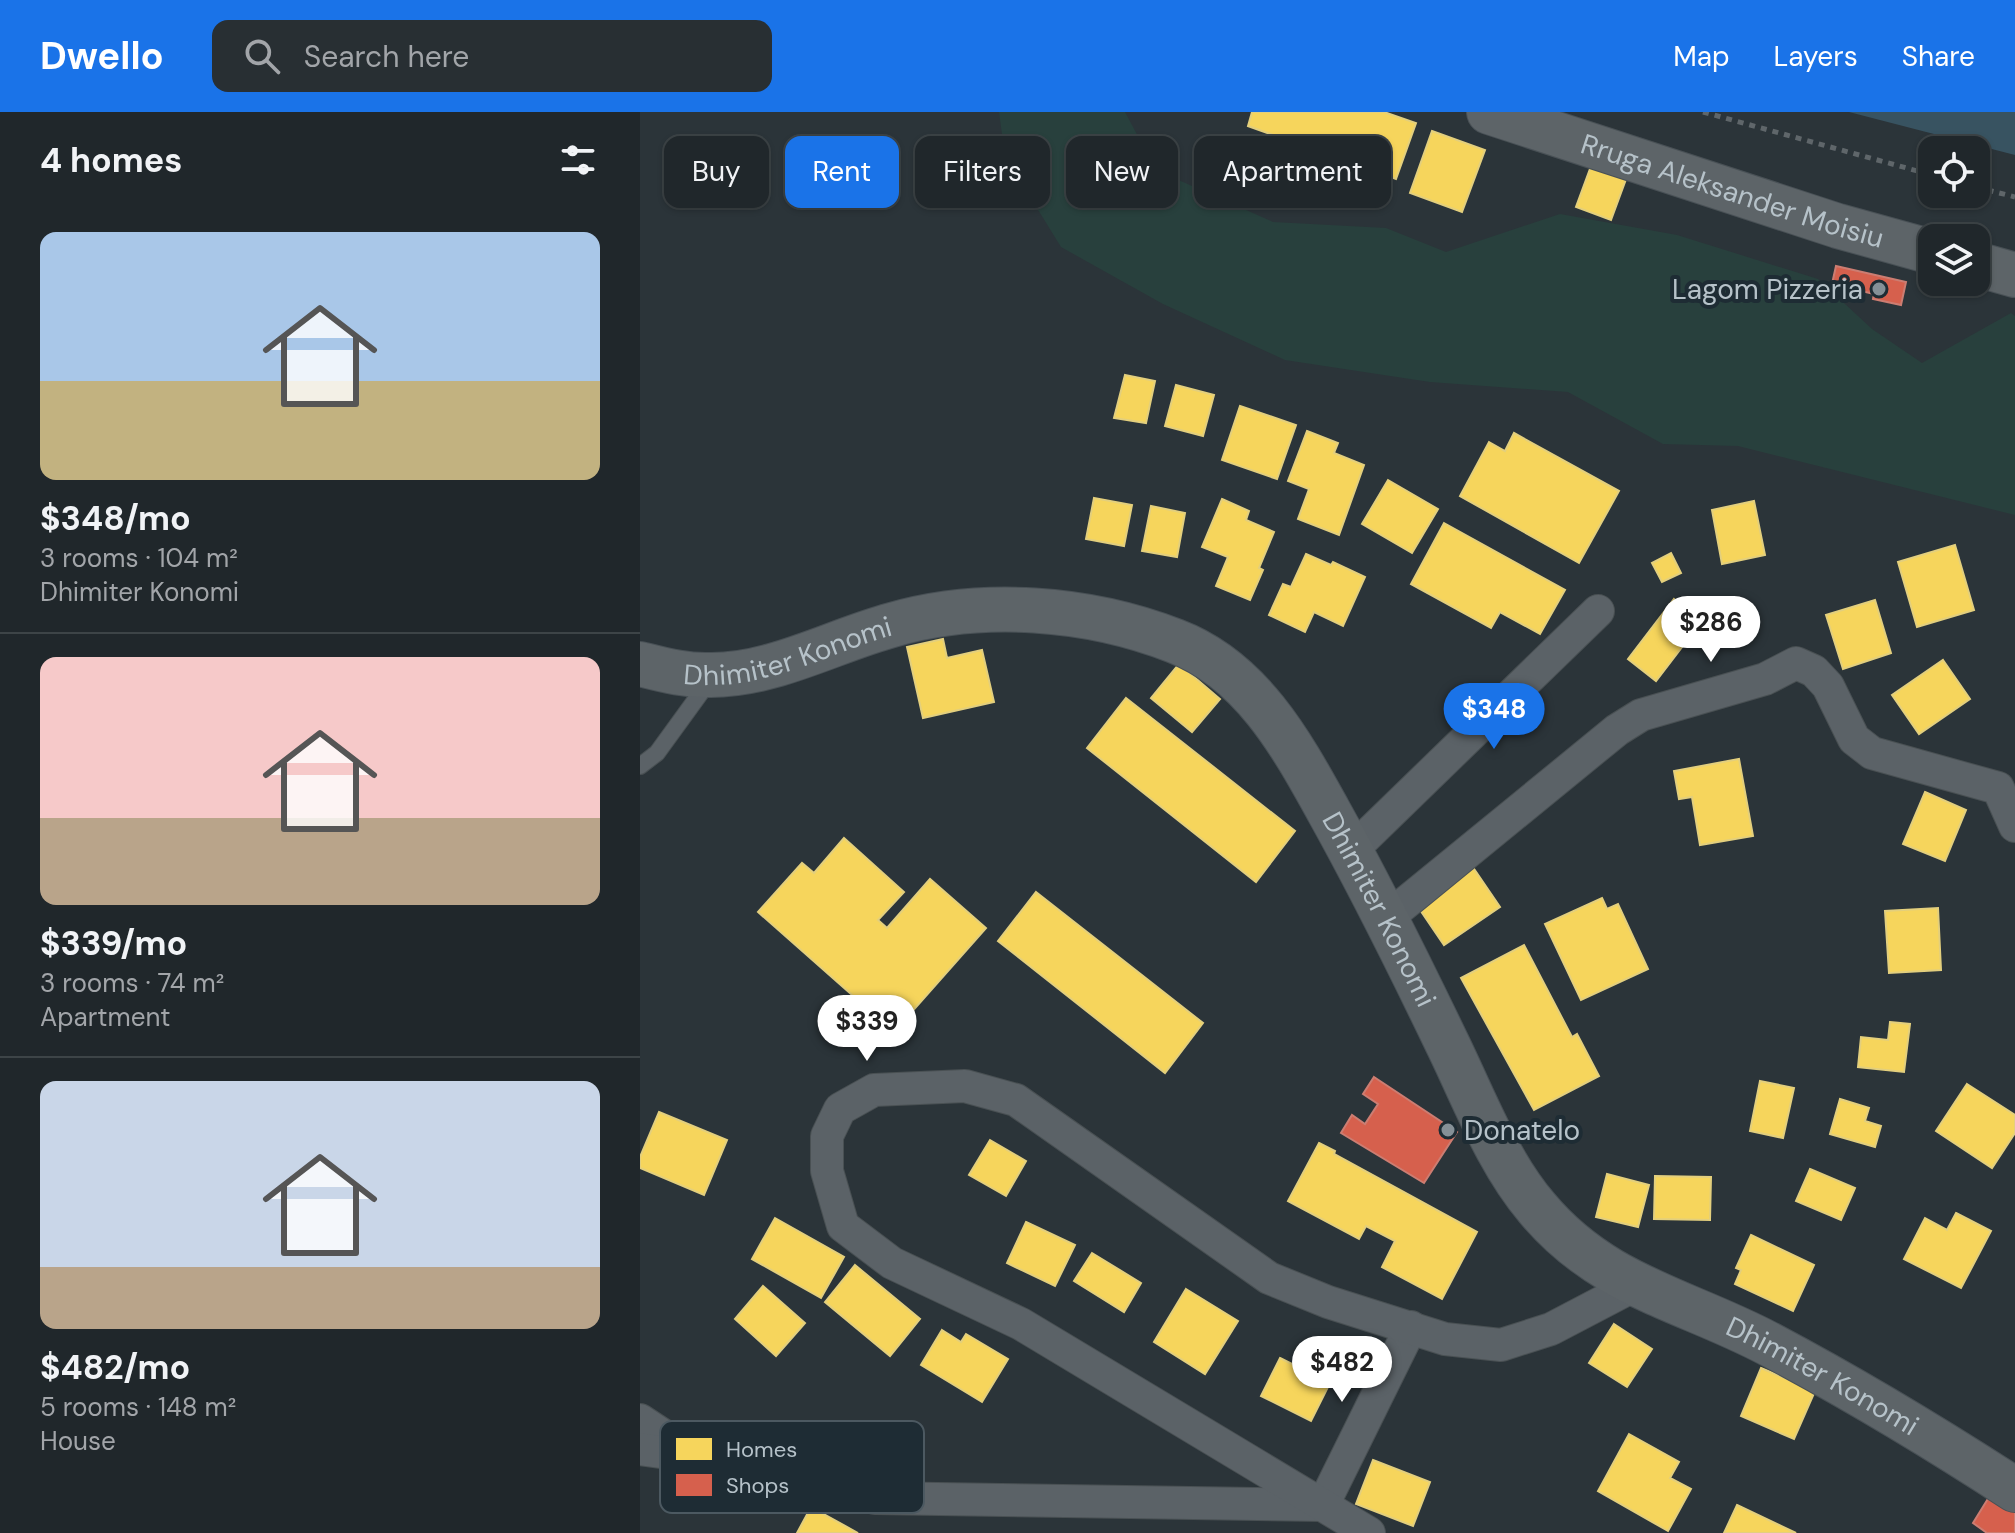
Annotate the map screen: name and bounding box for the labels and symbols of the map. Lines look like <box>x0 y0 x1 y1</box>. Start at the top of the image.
street label: Rruga Aleksander Moisiu <box>1576 125 1888 257</box>
place label: Lagom Pizzeria <box>1672 271 1863 308</box>
marker: Lagom Pizzeria <box>1870 280 1888 298</box>
pin: $286 <box>1664 596 1758 664</box>
street label: Dhimiter Konomi <box>682 608 896 694</box>
pin: $348 <box>1447 683 1541 751</box>
street label: Dhimiter Konomi <box>1314 805 1445 1013</box>
pin: $339 <box>820 995 914 1063</box>
place label: Donatelo <box>1464 1112 1580 1149</box>
marker: Donatelo <box>1439 1121 1457 1139</box>
street label: Dhimiter Konomi <box>1720 1308 1925 1444</box>
pin: $482 <box>1295 1336 1389 1404</box>
legend <box>660 1421 924 1513</box>
text: Homes <box>726 1435 797 1464</box>
text: Shops <box>726 1471 789 1500</box>

